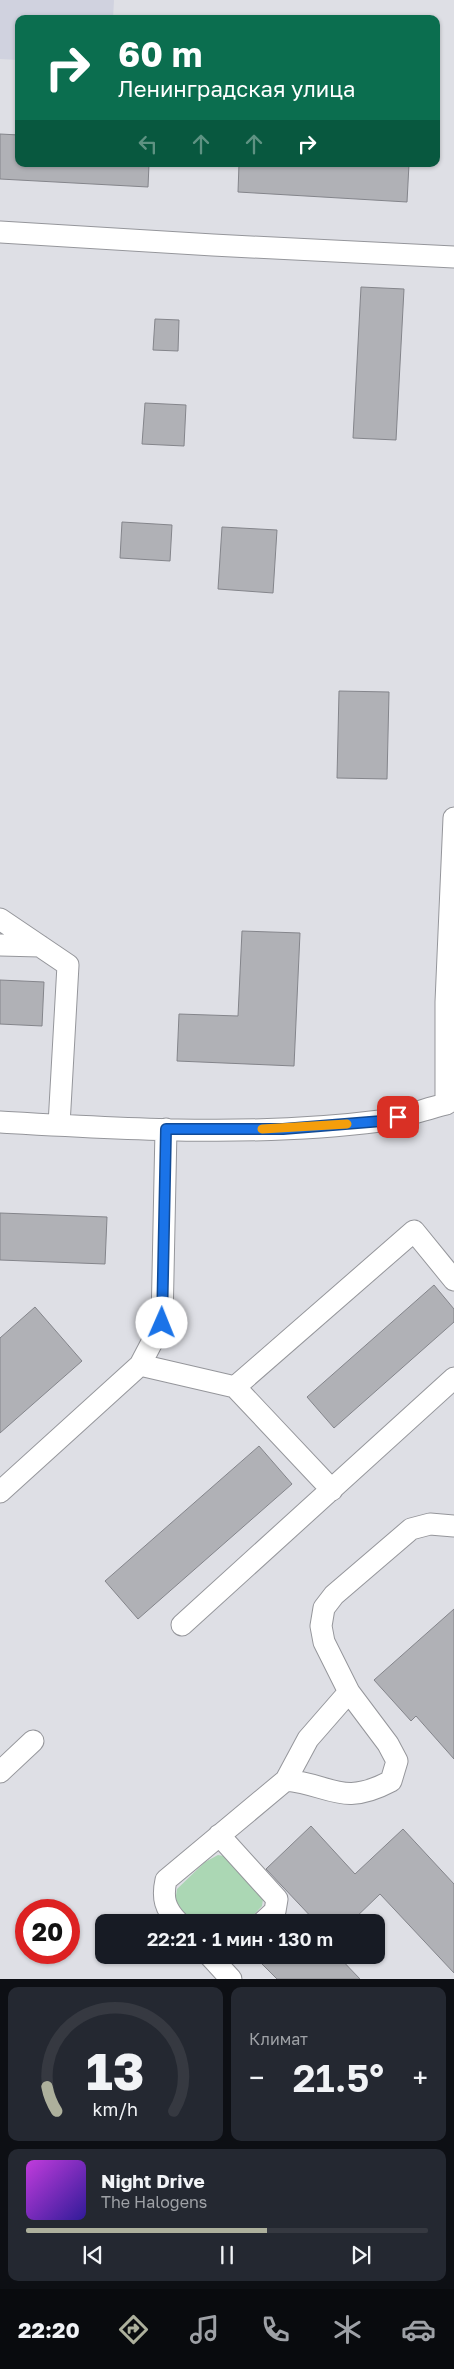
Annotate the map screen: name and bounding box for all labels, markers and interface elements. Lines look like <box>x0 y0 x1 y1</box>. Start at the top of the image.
text: 60 m <box>118 33 202 75</box>
icon: right <box>35 35 100 100</box>
text: Ленинградская улица <box>118 75 356 102</box>
icon: left <box>134 130 162 158</box>
icon: ahead <box>187 130 215 158</box>
icon: ahead <box>240 130 268 158</box>
icon: right <box>293 130 321 158</box>
pin <box>377 1096 419 1138</box>
icon: arrive <box>384 1103 412 1131</box>
position arrow <box>135 1296 187 1348</box>
speed limit sign: 20 <box>15 1899 80 1964</box>
text: 22:21 · 1 мин · 130 m <box>147 1927 333 1950</box>
text: Климат <box>249 2029 308 2049</box>
text: 13 <box>86 2039 145 2101</box>
text: 21.5° <box>293 2055 384 2100</box>
text: − <box>249 2061 264 2094</box>
text: + <box>413 2061 428 2094</box>
text: km/h <box>93 2098 138 2120</box>
text: Night Drive <box>101 2169 205 2192</box>
text: The Halogens <box>101 2192 207 2212</box>
icon: previous <box>79 2241 107 2269</box>
icon: pause <box>213 2241 241 2269</box>
icon: next <box>347 2241 375 2269</box>
icon: directions <box>116 2312 151 2347</box>
icon: music <box>187 2312 222 2347</box>
icon: phone <box>258 2312 293 2347</box>
icon: climate <box>330 2312 365 2347</box>
icon: car <box>401 2312 436 2347</box>
text: 22:20 <box>18 2316 80 2343</box>

